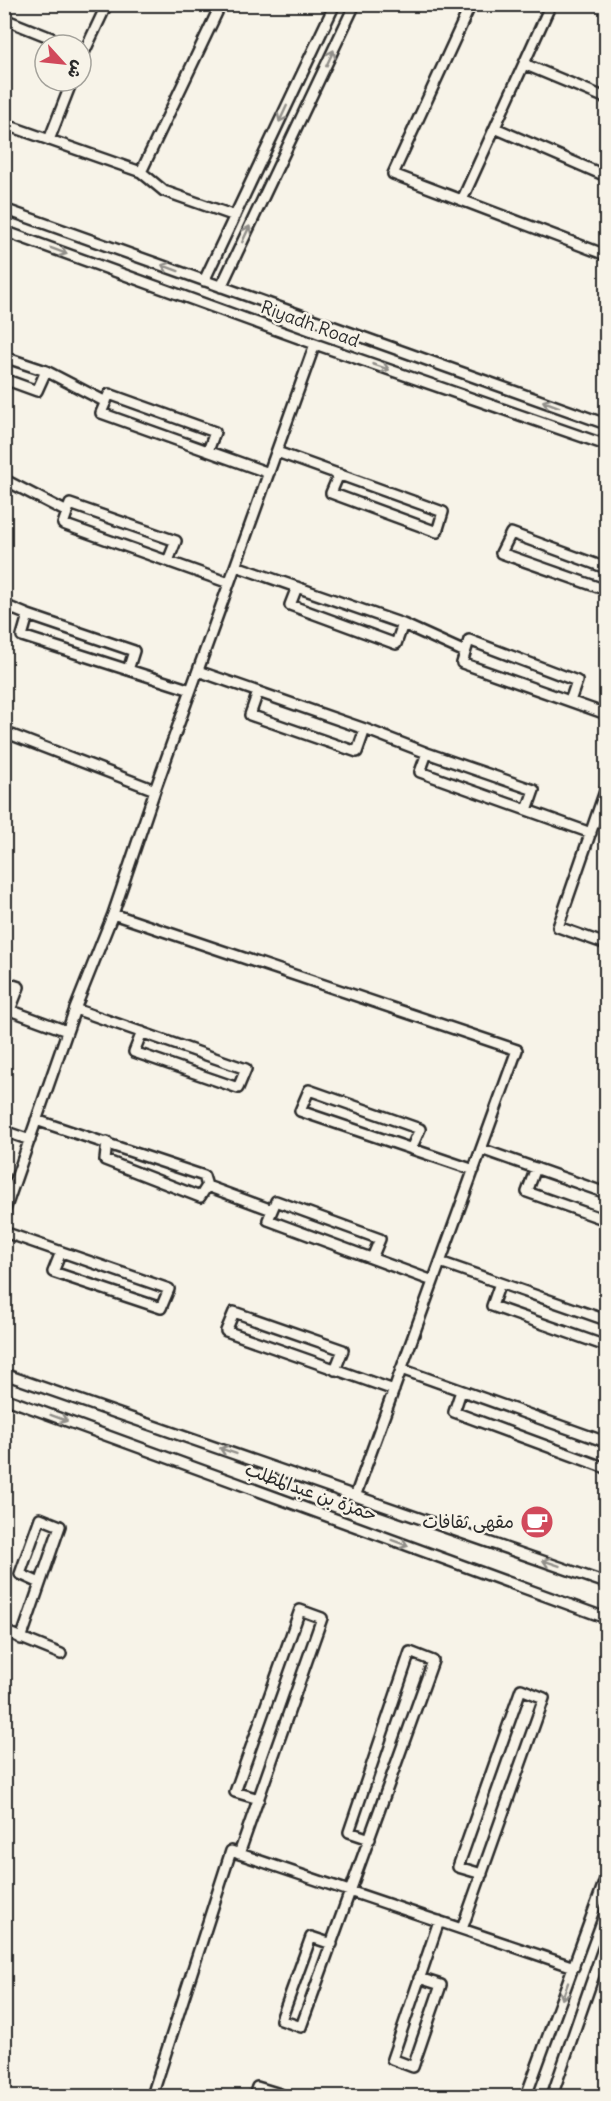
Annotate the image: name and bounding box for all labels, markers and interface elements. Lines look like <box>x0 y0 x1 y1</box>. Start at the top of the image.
north arrow <box>33 33 93 93</box>
one-way arrow <box>324 49 336 67</box>
text: ش <box>63 57 89 82</box>
one-way arrow <box>276 105 288 123</box>
one-way arrow <box>241 225 253 243</box>
one-way arrow <box>50 247 68 258</box>
one-way arrow <box>161 262 180 273</box>
street label: Riyadh Road <box>258 295 363 352</box>
one-way arrow <box>371 362 390 373</box>
one-way arrow <box>542 398 561 409</box>
one-way arrow <box>50 1414 68 1425</box>
one-way arrow <box>219 1444 238 1455</box>
street label: حمزة بن عبدالمطلب <box>242 1457 380 1526</box>
cafe icon: مقهى ثقافات <box>519 1504 555 1540</box>
place label: مقهى ثقافات <box>422 1510 514 1533</box>
one-way arrow <box>391 1538 409 1549</box>
one-way arrow <box>542 1557 561 1568</box>
one-way arrow <box>559 1981 570 2000</box>

